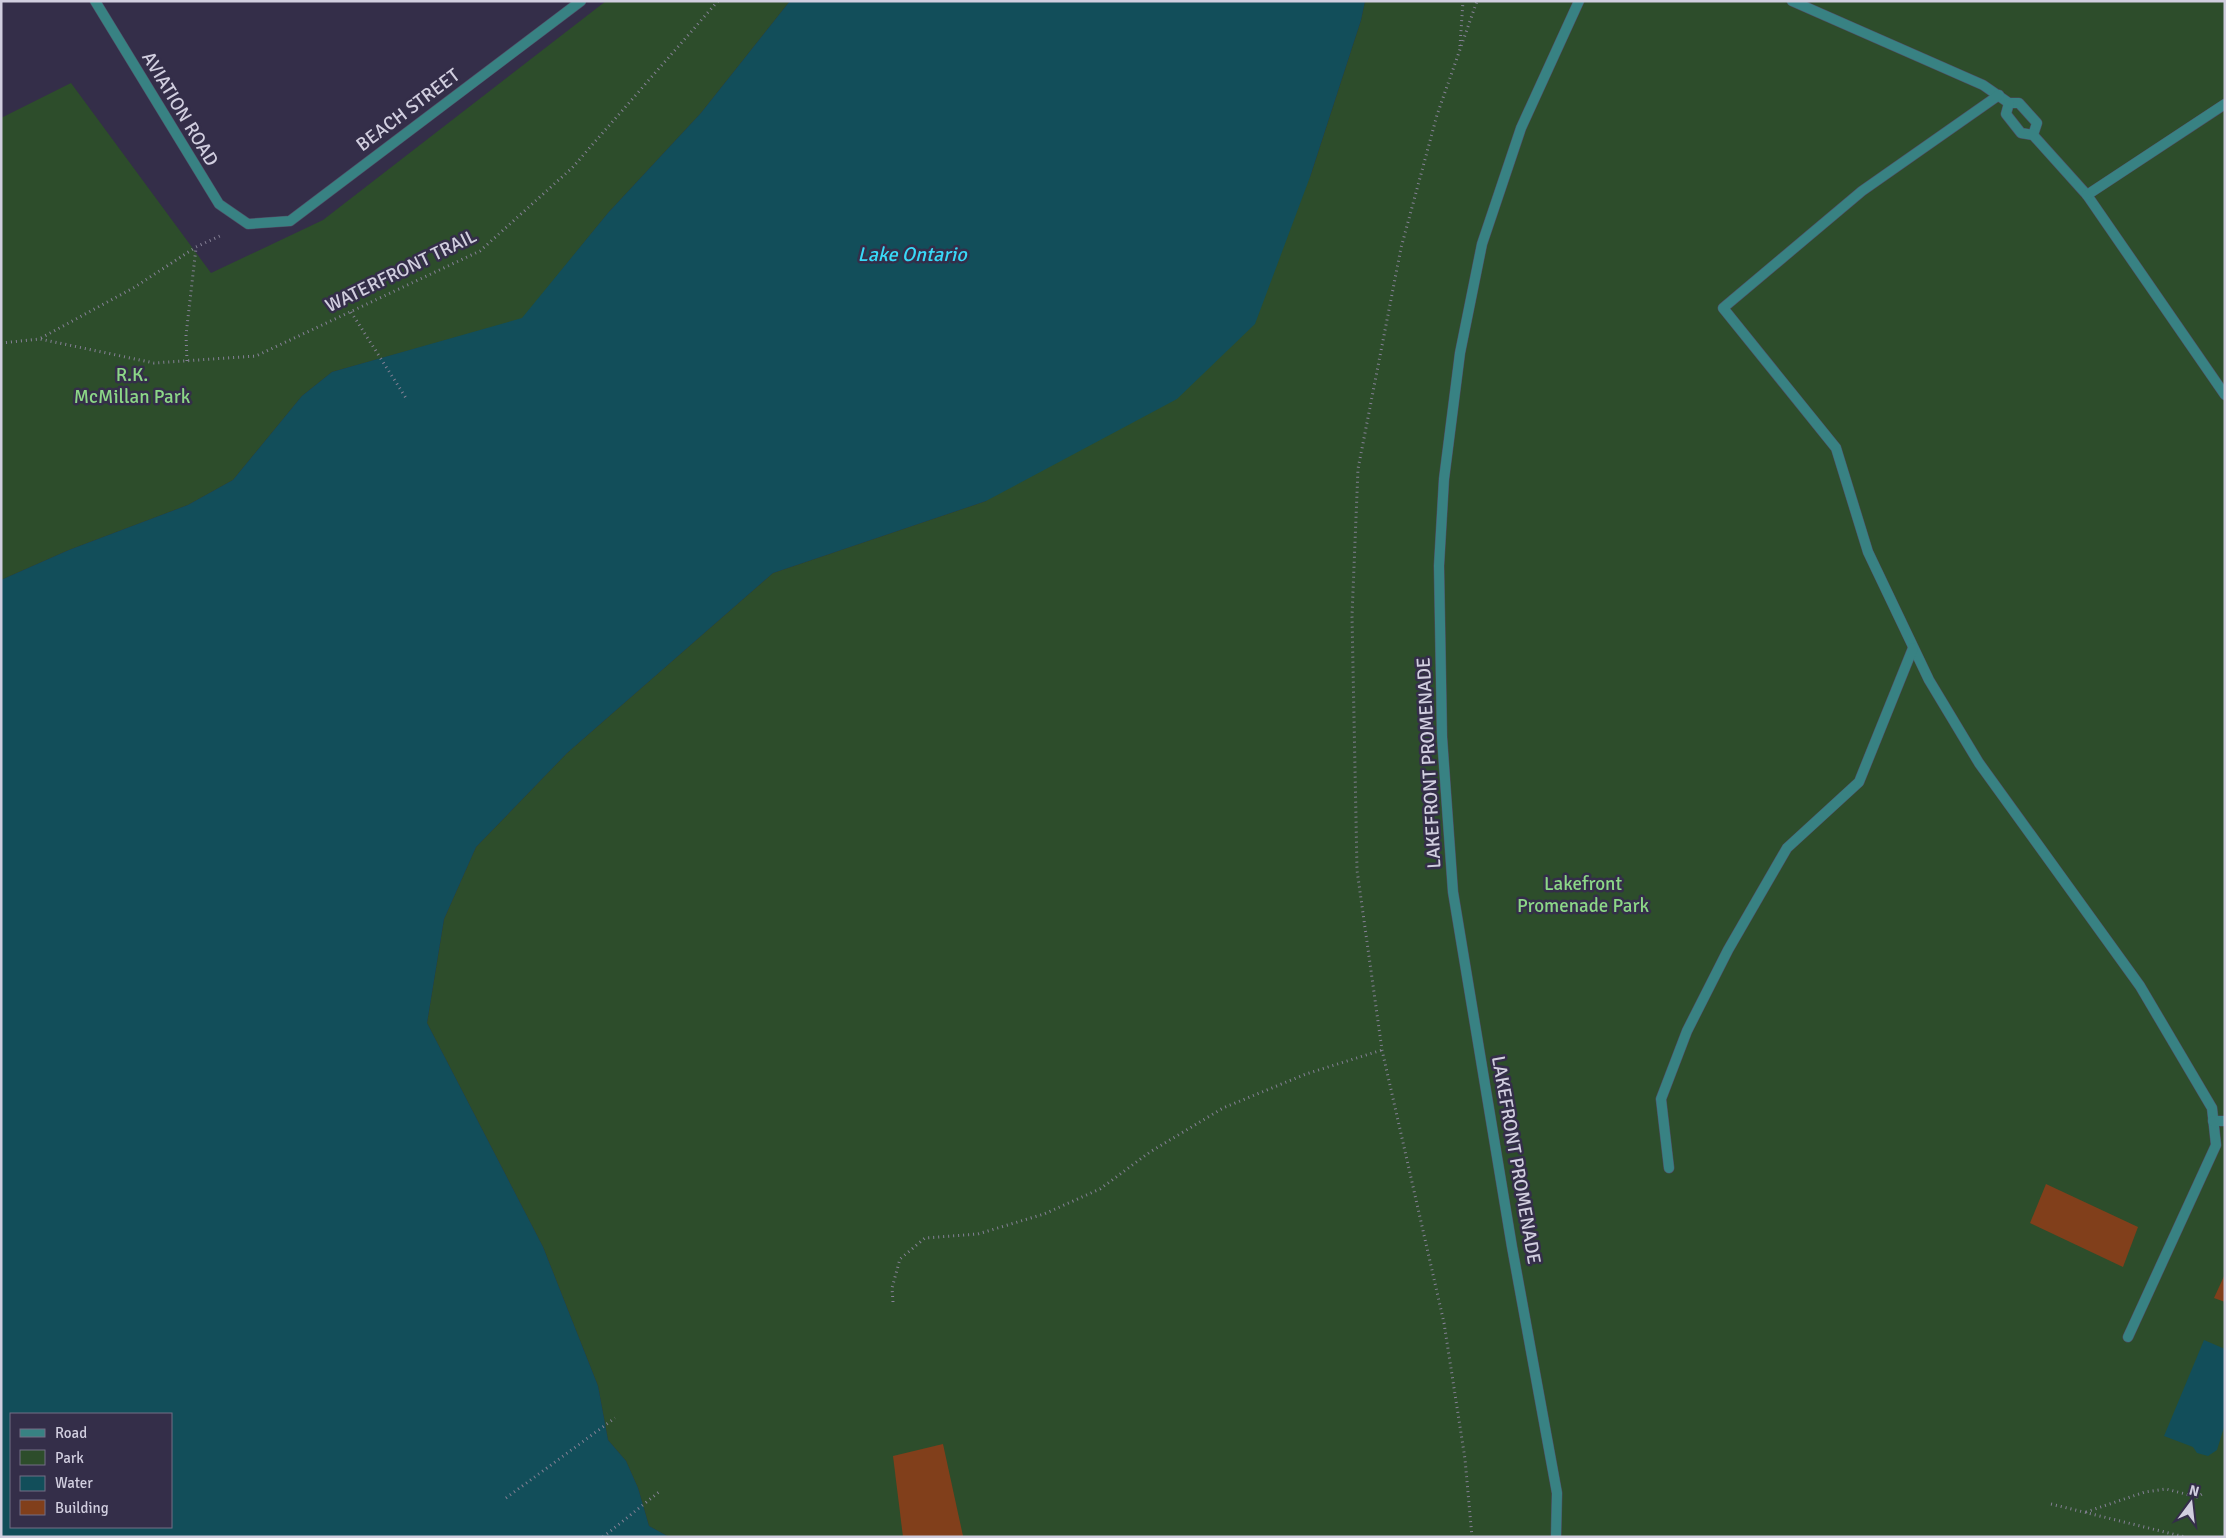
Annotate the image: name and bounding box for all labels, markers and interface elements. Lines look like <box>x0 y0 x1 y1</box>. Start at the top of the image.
street label: AVIATION ROAD <box>136 47 224 171</box>
street label: BEACH STREET <box>351 63 465 157</box>
street label: WATERFRONT TRAIL <box>321 224 481 318</box>
water label: Lake Ontario <box>857 242 968 267</box>
park label: R.K. McMillan Park <box>74 363 191 409</box>
street label: LAKEFRONT PROMENADE <box>1411 657 1447 869</box>
park label: Lakefront Promenade Park <box>1517 872 1649 918</box>
street label: LAKEFRONT PROMENADE <box>1486 1054 1546 1266</box>
legend <box>10 1413 172 1528</box>
text: Road <box>55 1424 87 1442</box>
text: Park <box>55 1449 84 1467</box>
text: Water <box>55 1474 93 1492</box>
north arrow <box>2166 1478 2216 1528</box>
text: N <box>2187 1481 2201 1500</box>
text: Building <box>55 1499 109 1517</box>

